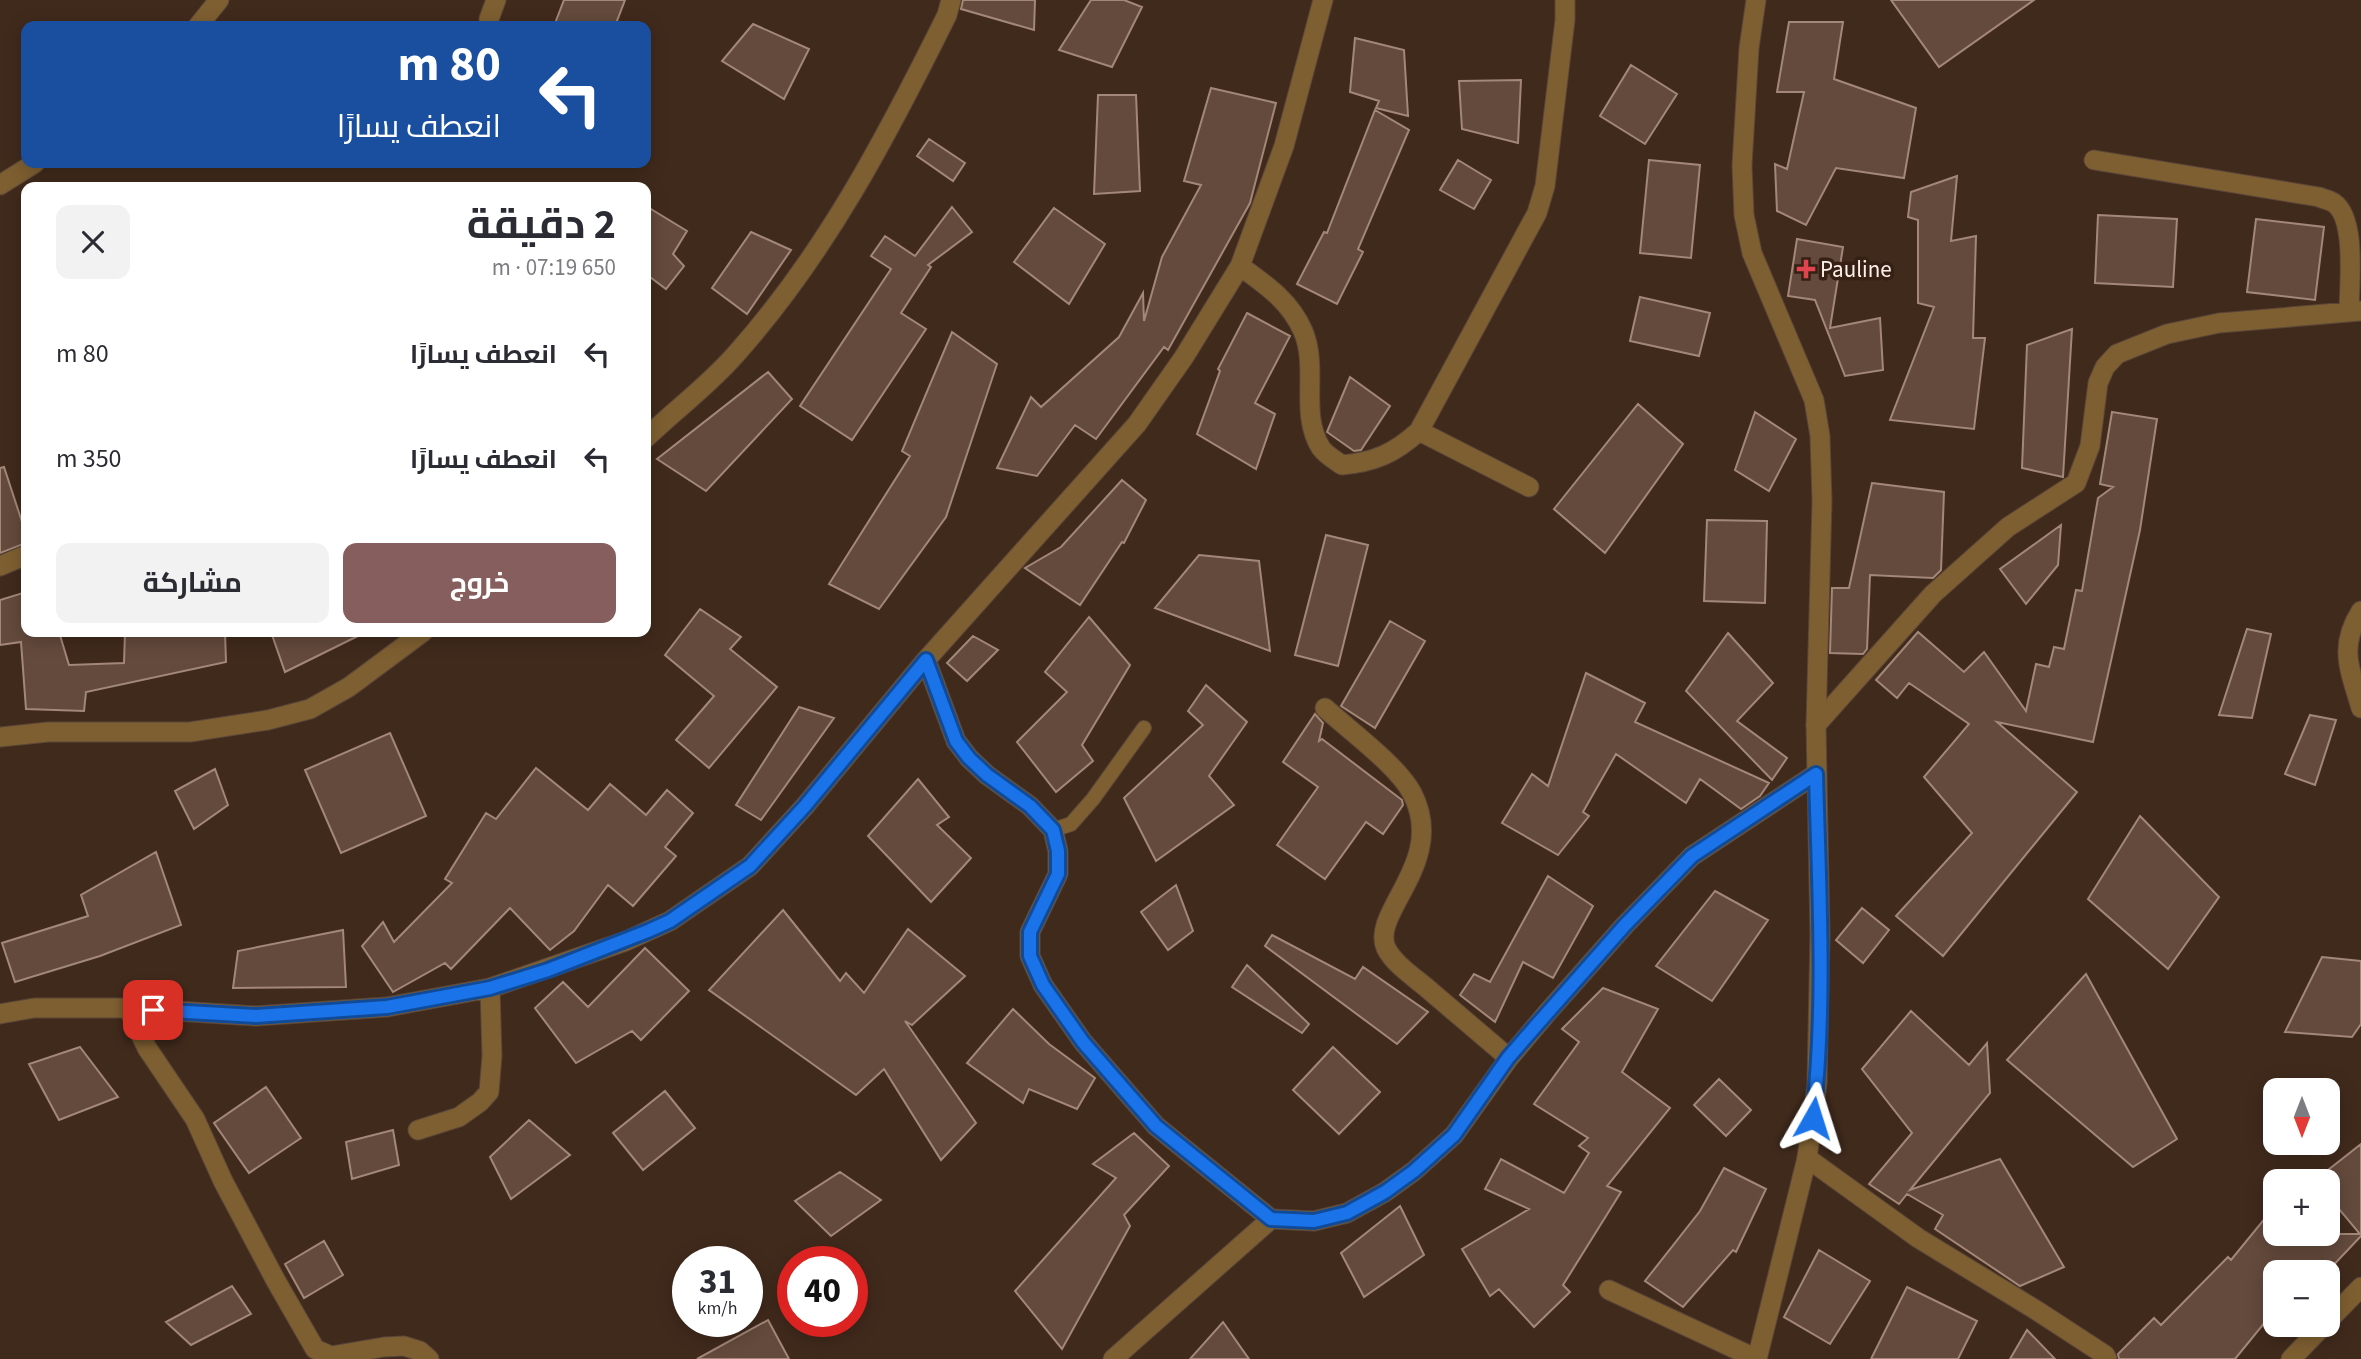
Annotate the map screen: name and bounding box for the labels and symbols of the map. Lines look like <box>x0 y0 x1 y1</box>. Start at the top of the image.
place label: Pauline <box>1820 253 1892 286</box>
marker: Pauline <box>1798 261 1814 277</box>
pin <box>123 980 183 1040</box>
north arrow <box>2263 1078 2340 1155</box>
position arrow <box>1776 1081 1850 1155</box>
speed limit sign: 40 <box>777 1246 868 1337</box>

